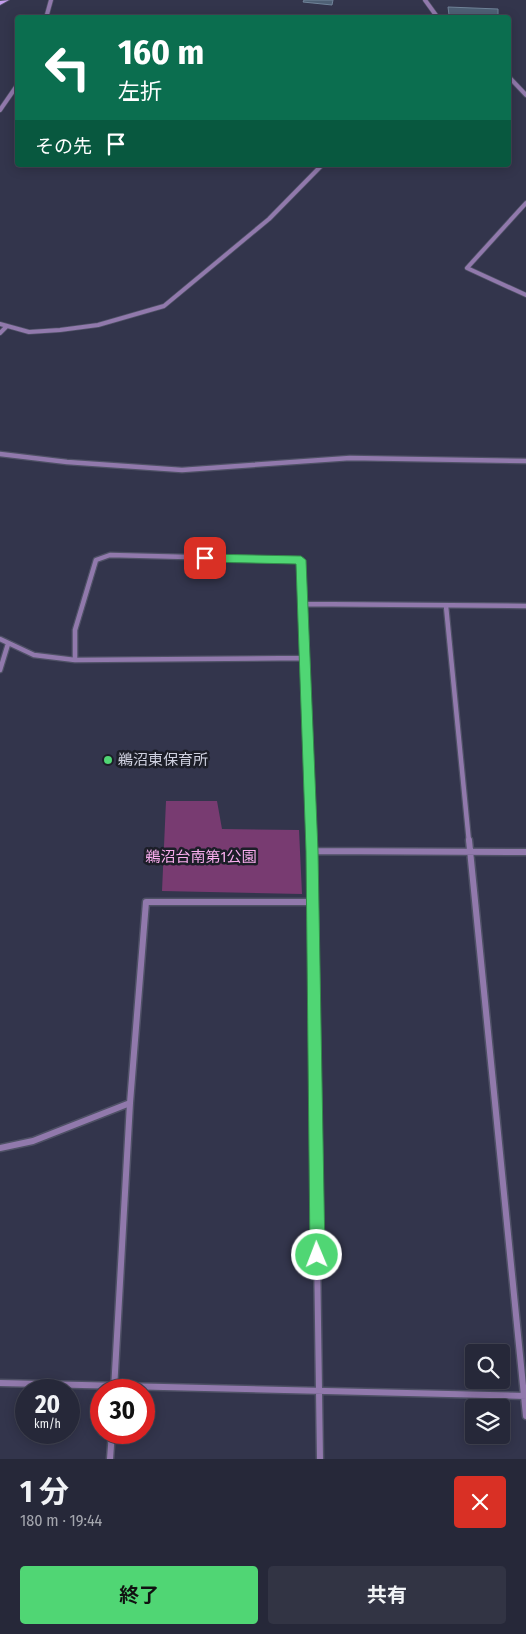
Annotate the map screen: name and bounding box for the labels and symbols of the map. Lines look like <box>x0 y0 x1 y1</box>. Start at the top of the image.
pin <box>184 537 226 579</box>
place label: 鵜沼東保育所 <box>118 751 208 769</box>
marker: 鵜沼東保育所 <box>102 754 114 766</box>
park label: 鵜沼台南第1公園 <box>146 848 256 866</box>
position arrow <box>290 1228 342 1280</box>
speed limit sign: 30 <box>90 1379 155 1444</box>

